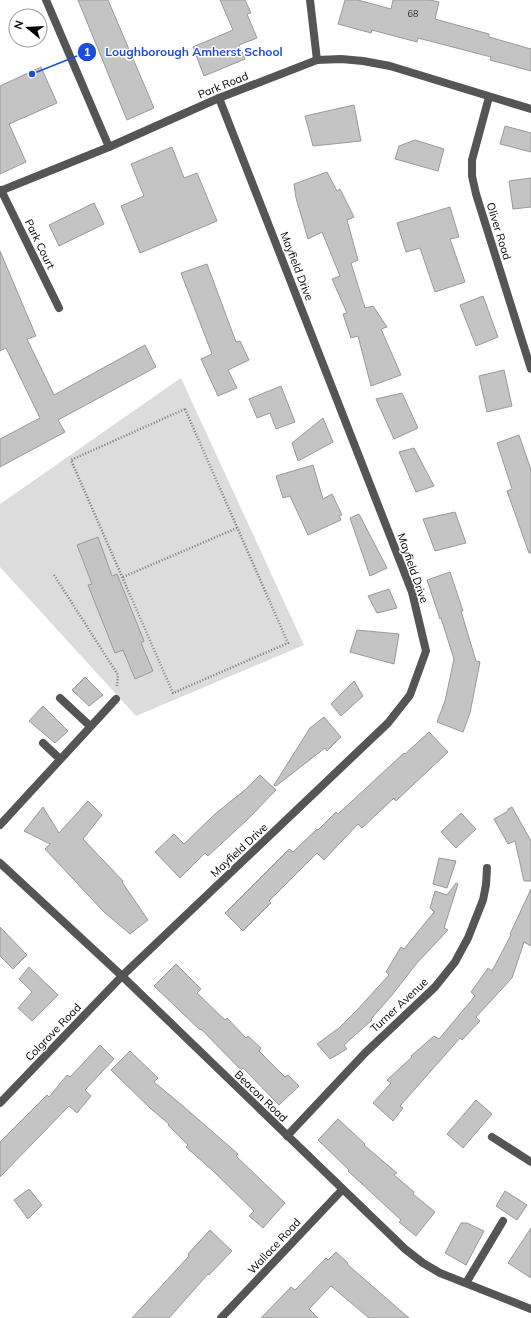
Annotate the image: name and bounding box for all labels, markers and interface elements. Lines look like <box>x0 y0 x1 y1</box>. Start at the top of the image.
north arrow <box>8 8 48 48</box>
house number: 68 <box>408 8 418 19</box>
text: N <box>11 19 26 31</box>
callout: Loughborough Amherst School <box>77 40 291 64</box>
text: 1 <box>83 44 91 59</box>
text: Loughborough Amherst School <box>105 44 283 59</box>
street label: Park Road <box>196 69 250 101</box>
street label: Oliver Road <box>484 201 514 261</box>
street label: Park Court <box>22 217 58 271</box>
street label: Mayfield Drive <box>277 229 317 303</box>
street label: Mayfield Drive <box>395 531 431 605</box>
street label: Mayfield Drive <box>208 820 270 880</box>
street label: Turner Avenue <box>367 975 431 1035</box>
street label: Colgrove Road <box>22 1000 84 1064</box>
street label: Beacon Road <box>232 1067 290 1125</box>
street label: Wallace Road <box>245 1215 303 1277</box>

